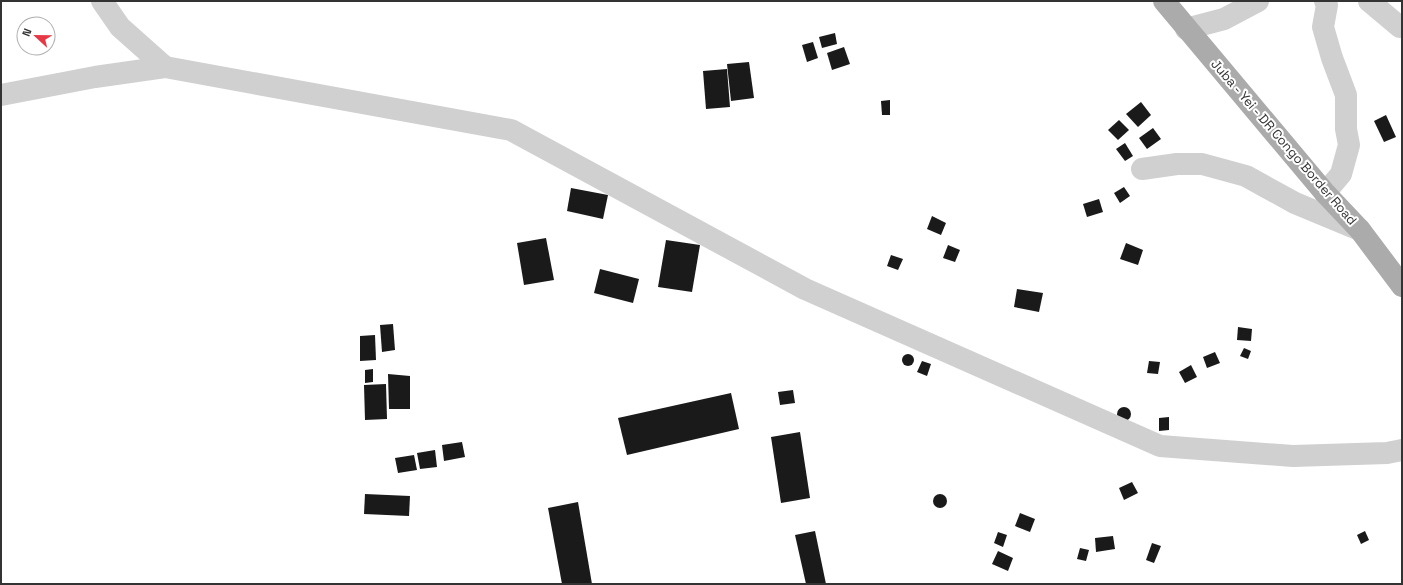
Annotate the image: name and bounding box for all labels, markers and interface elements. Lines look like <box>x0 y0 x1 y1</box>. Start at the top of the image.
north arrow <box>16 16 56 56</box>
text: N <box>19 26 35 38</box>
street label: Juba - Yei - DR Congo Border Road <box>1207 56 1361 228</box>

